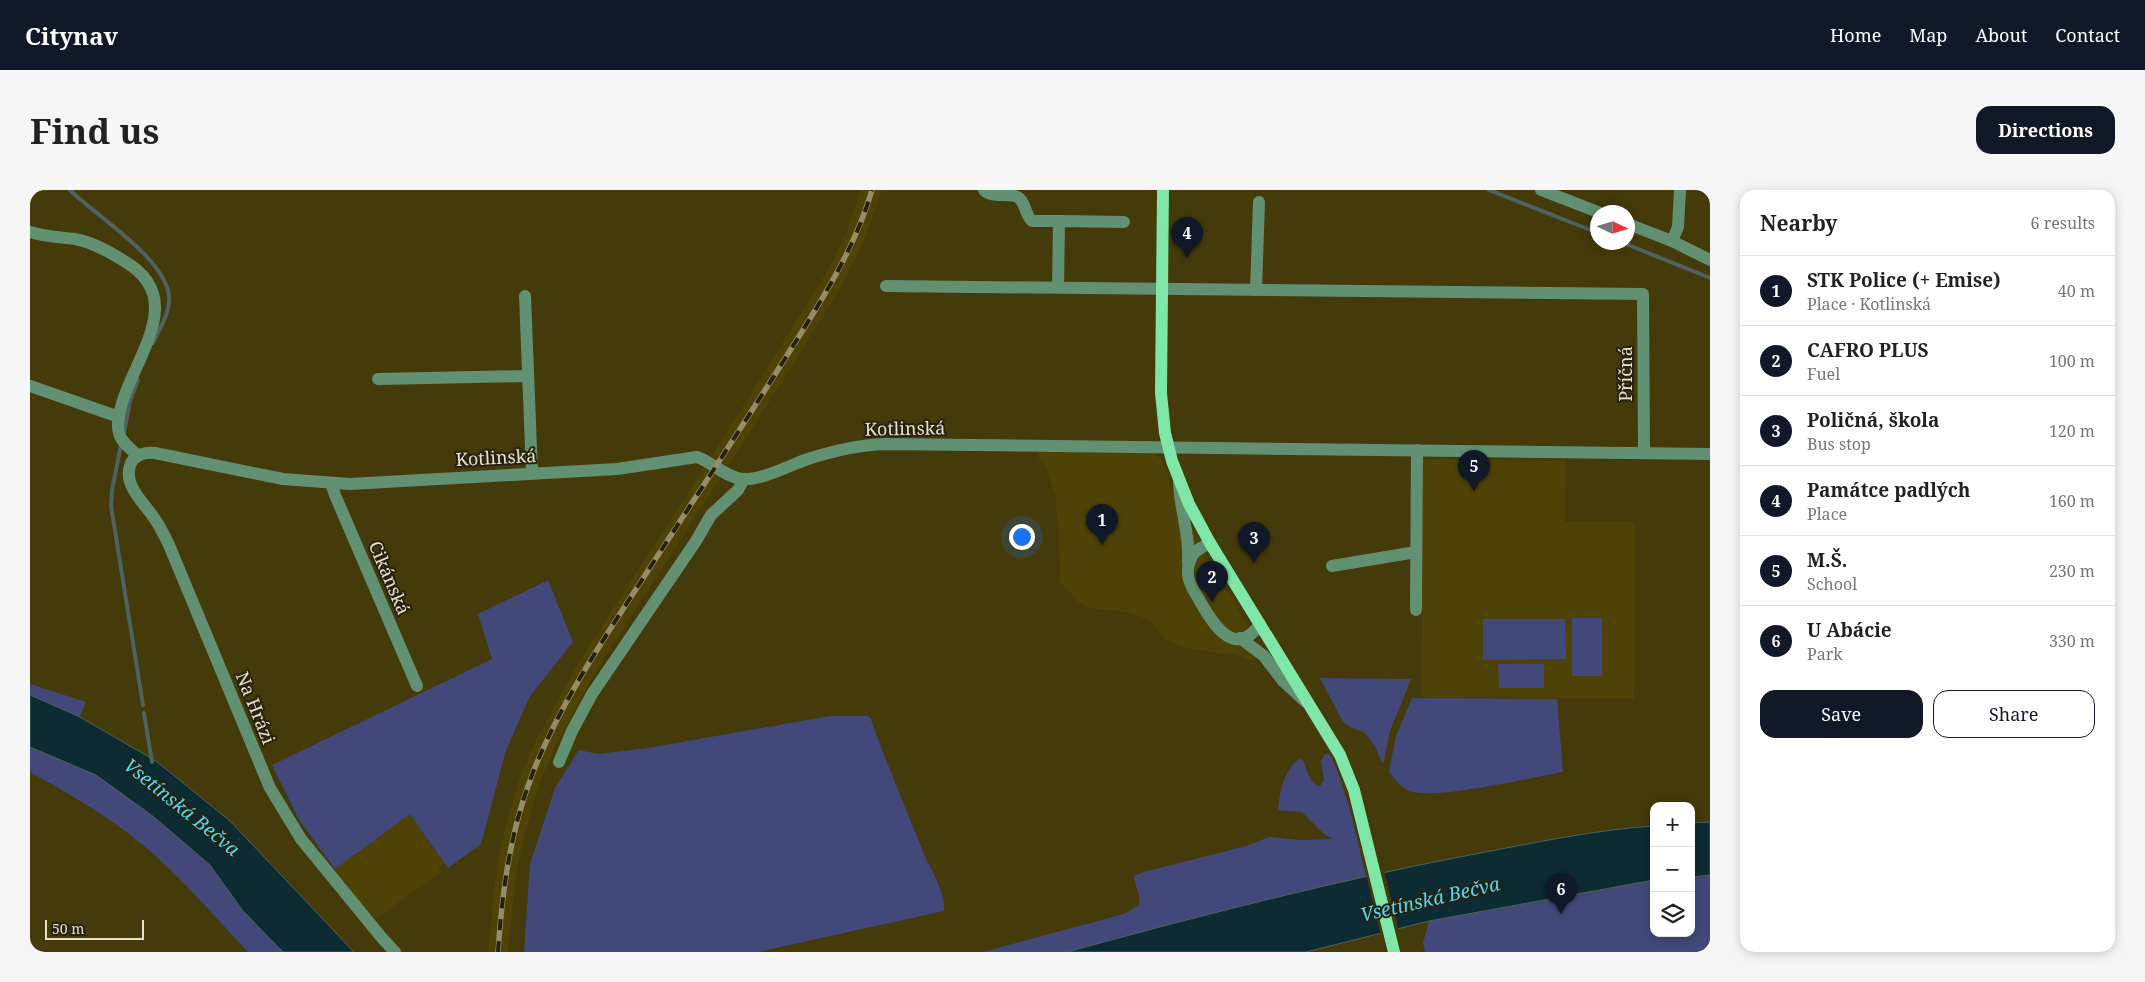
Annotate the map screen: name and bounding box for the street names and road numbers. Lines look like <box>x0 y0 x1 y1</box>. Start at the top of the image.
street label: Příčná <box>1613 346 1637 402</box>
street label: Kotlinská <box>864 415 946 441</box>
street label: Kotlinská <box>455 443 537 471</box>
street label: Cikánská <box>364 537 416 618</box>
street label: Na Hrázi <box>231 668 281 748</box>

